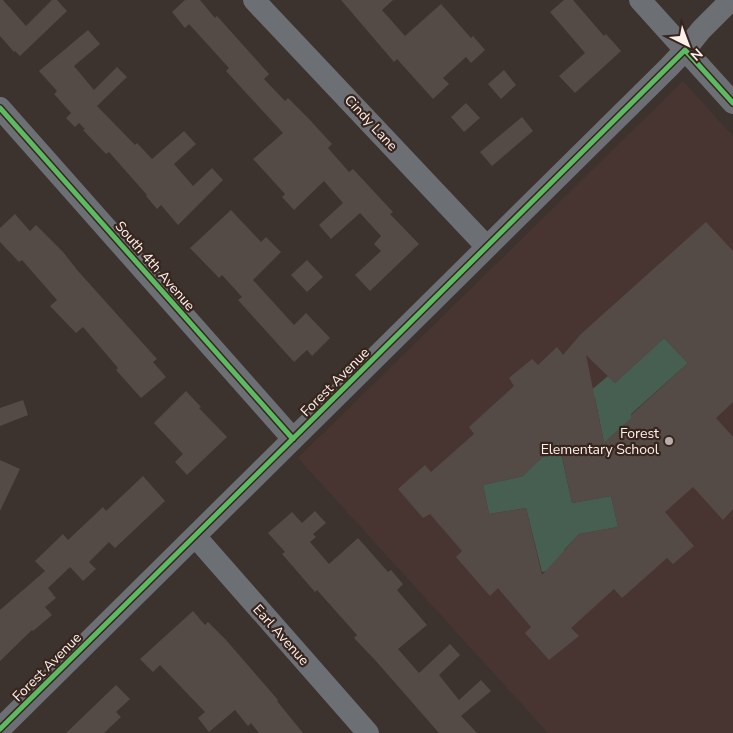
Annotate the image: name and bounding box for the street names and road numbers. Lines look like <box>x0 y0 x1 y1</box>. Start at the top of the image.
street label: Cindy Lane <box>340 91 402 155</box>
street label: South 4th Avenue <box>111 217 199 315</box>
street label: Forest Avenue <box>296 343 374 421</box>
street label: Earl Avenue <box>249 600 313 670</box>
street label: Forest Avenue <box>8 628 86 706</box>

